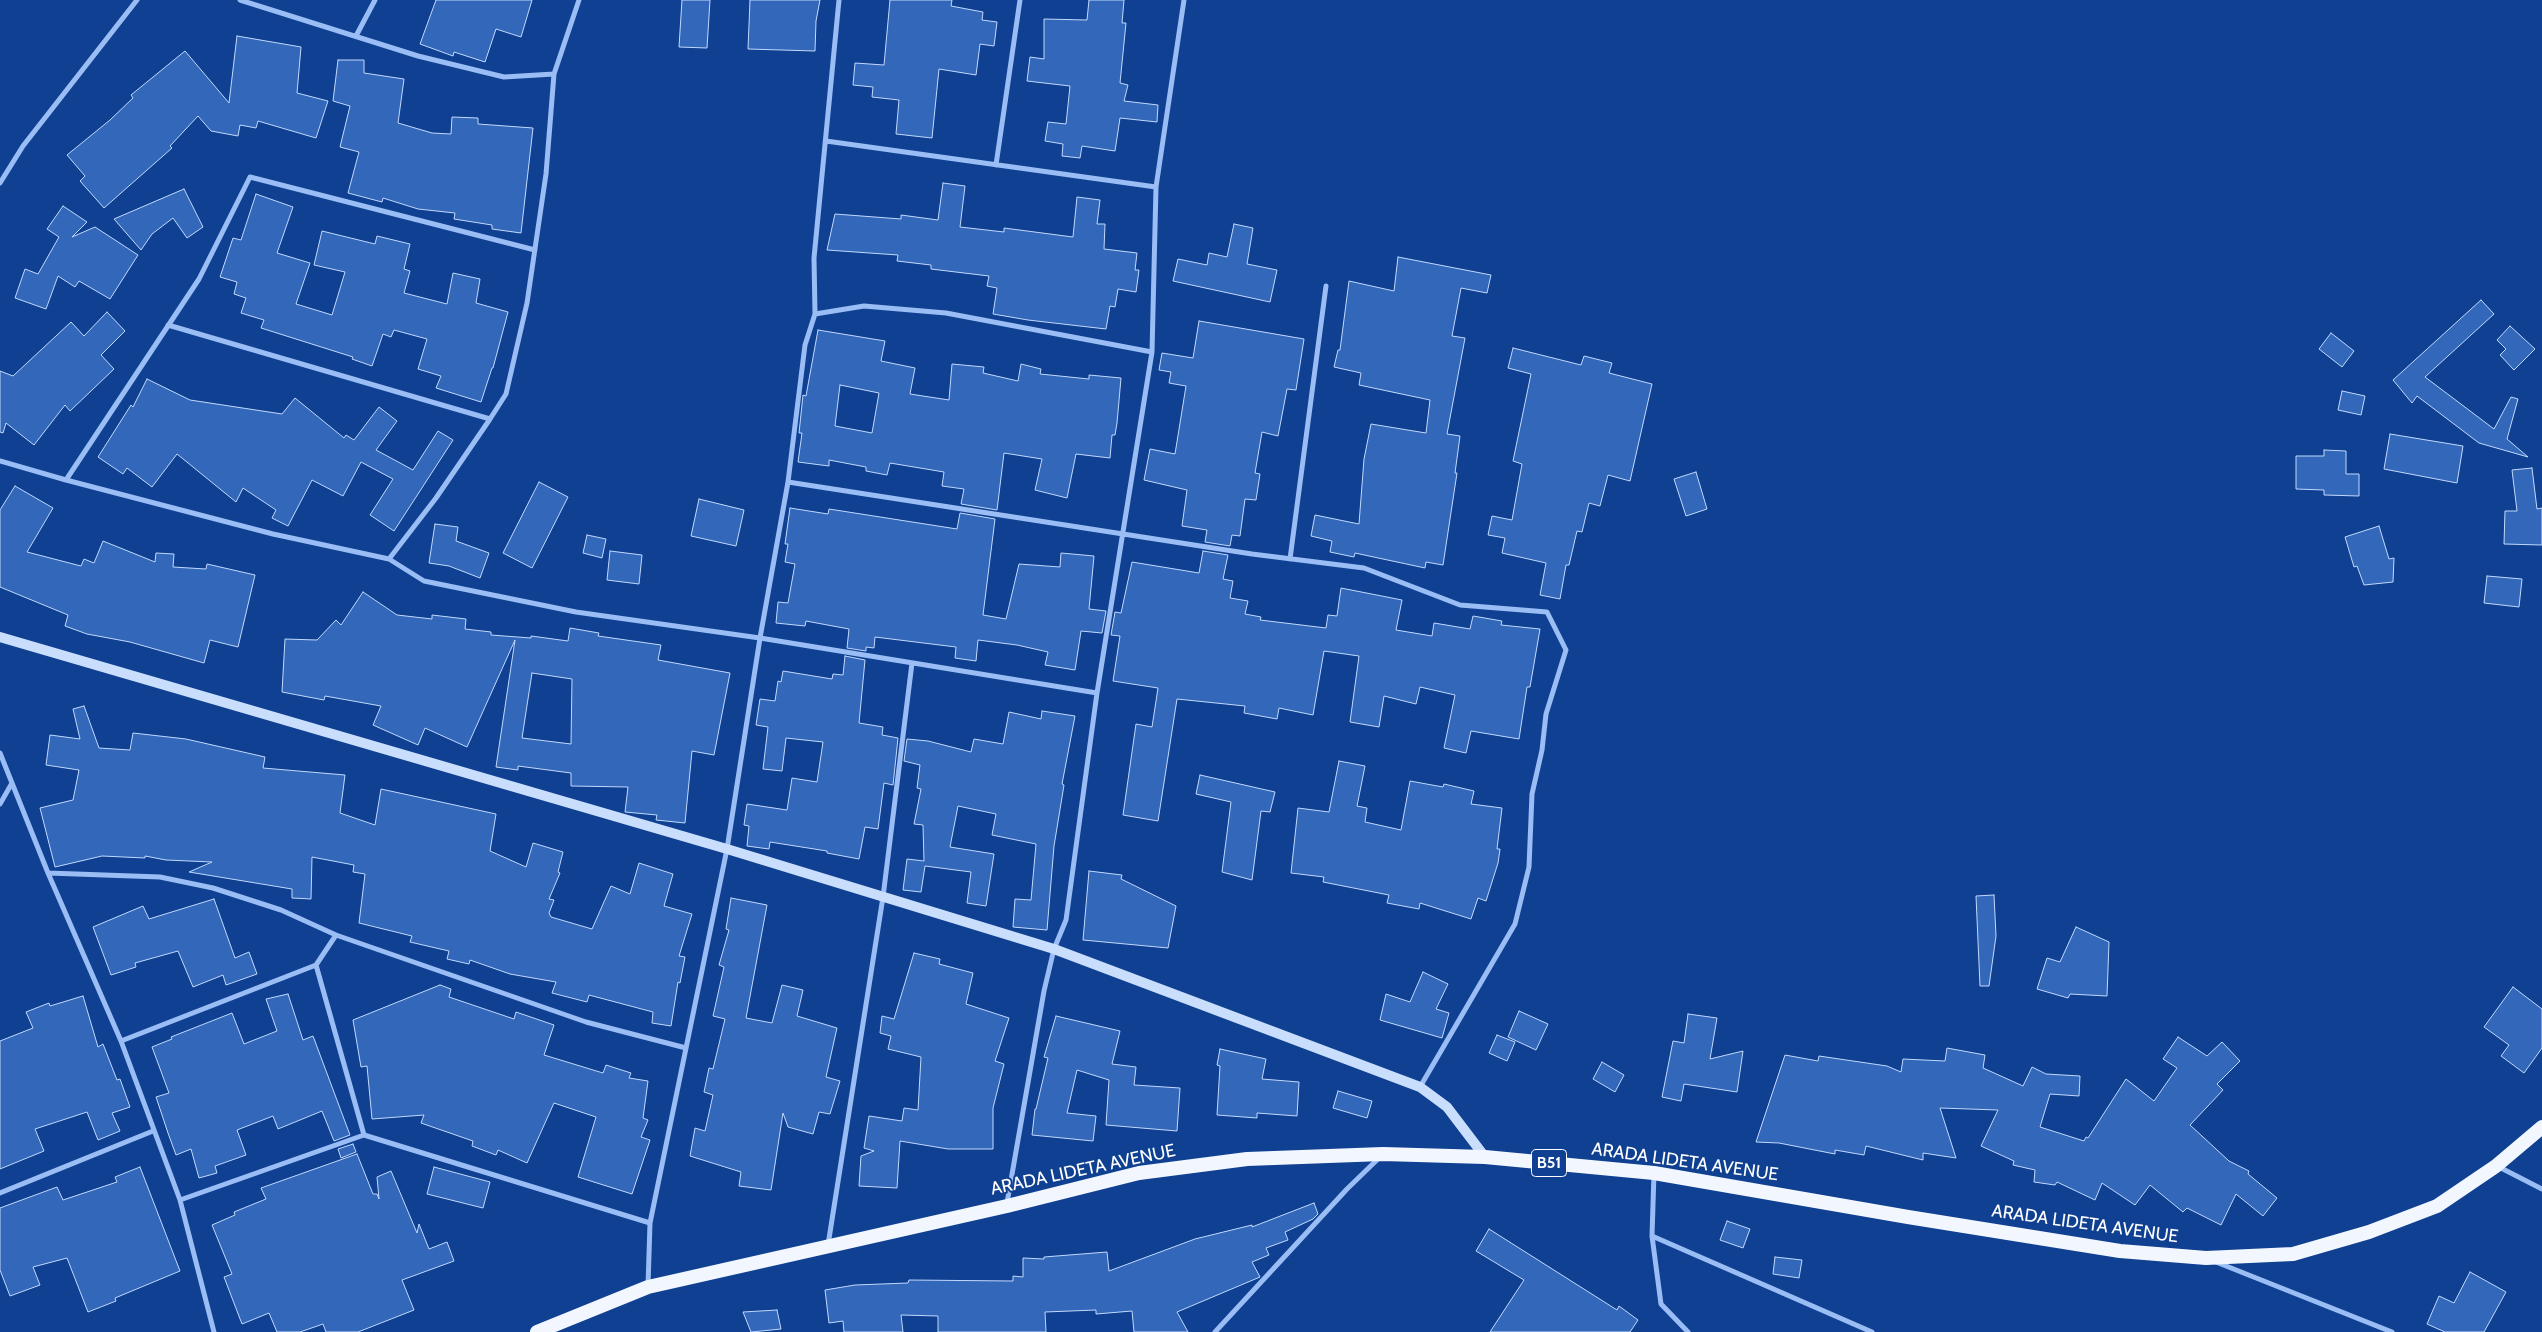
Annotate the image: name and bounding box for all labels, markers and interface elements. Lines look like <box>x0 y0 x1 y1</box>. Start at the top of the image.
street label: ARADA LIDETA AVENUE <box>1590 1138 1780 1186</box>
street label: ARADA LIDETA AVENUE <box>989 1140 1177 1200</box>
road number: B51 <box>1532 1150 1566 1176</box>
street label: ARADA LIDETA AVENUE <box>1990 1200 2180 1248</box>

